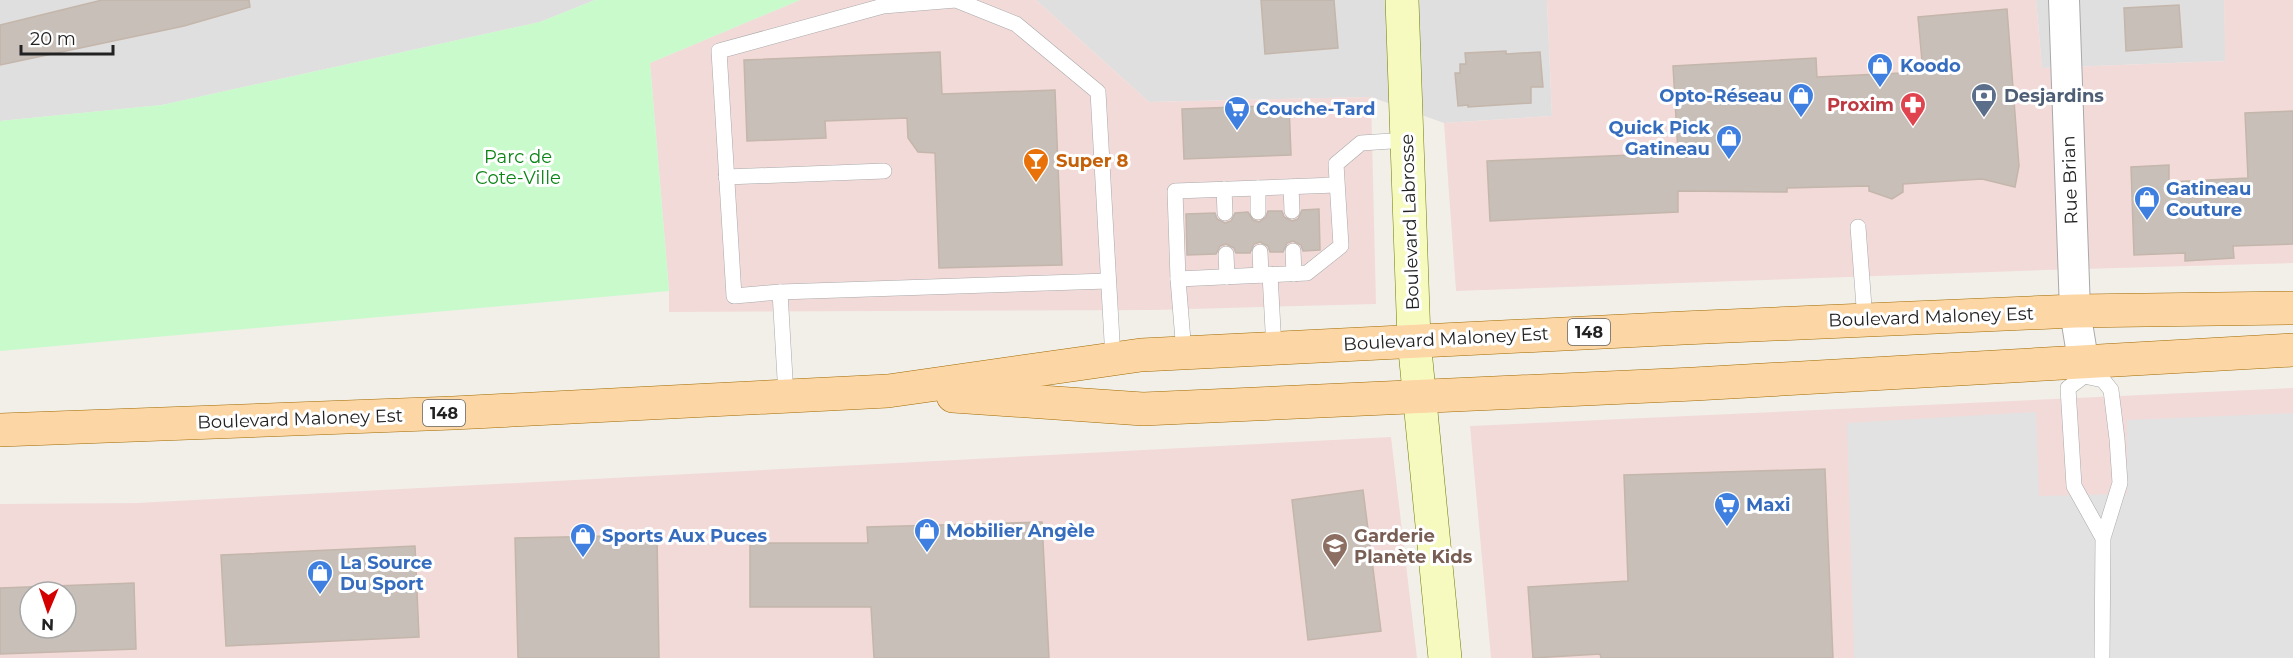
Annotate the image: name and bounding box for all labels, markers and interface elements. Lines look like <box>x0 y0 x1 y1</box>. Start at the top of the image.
scale bar <box>21 18 112 56</box>
text: 20 m <box>30 28 76 50</box>
shop icon: Koodo <box>1865 51 1895 89</box>
place label: Koodo <box>1900 55 1961 77</box>
shop icon: Opto-Réseau <box>1786 81 1816 119</box>
bank icon: Desjardins <box>1969 81 1999 119</box>
place label: Opto-Réseau <box>1659 85 1782 107</box>
place label: Desjardins <box>2004 85 2104 107</box>
pharmacy icon: Proxim <box>1898 90 1928 128</box>
supermarket icon: Couche-Tard <box>1222 94 1252 132</box>
place label: Proxim <box>1827 94 1894 116</box>
place label: Couche-Tard <box>1256 98 1376 120</box>
place label: Quick Pick Gatineau <box>1609 117 1710 160</box>
shop icon: Quick Pick Gatineau <box>1714 123 1744 161</box>
street label: Boulevard Labrosse <box>1396 133 1424 311</box>
street label: Rue Brian <box>2057 135 2083 225</box>
park label: Parc de Cote-Ville <box>475 146 561 189</box>
bar icon: Super 8 <box>1021 146 1051 184</box>
place label: Super 8 <box>1056 150 1128 172</box>
place label: Gatineau Couture <box>2166 178 2251 221</box>
shop icon: Gatineau Couture <box>2132 184 2162 222</box>
street label: Boulevard Maloney Est <box>1828 302 2034 332</box>
road number: 148 <box>1568 319 1610 345</box>
street label: Boulevard Maloney Est <box>1343 323 1549 355</box>
road number: 148 <box>423 400 465 426</box>
street label: Boulevard Maloney Est <box>197 404 403 434</box>
supermarket icon: Maxi <box>1712 490 1742 528</box>
place label: Maxi <box>1746 494 1790 516</box>
shop icon: Mobilier Angèle <box>912 516 942 554</box>
place label: Mobilier Angèle <box>946 520 1095 542</box>
shop icon: Sports Aux Puces <box>568 521 598 559</box>
place label: Sports Aux Puces <box>602 525 767 547</box>
place label: Garderie Planète Kids <box>1354 525 1473 568</box>
school or university icon: Garderie Planète Kids <box>1320 531 1350 569</box>
place label: La Source Du Sport <box>340 552 432 595</box>
shop icon: La Source Du Sport <box>305 558 335 596</box>
north arrow <box>18 580 78 640</box>
text: N <box>41 615 54 634</box>

